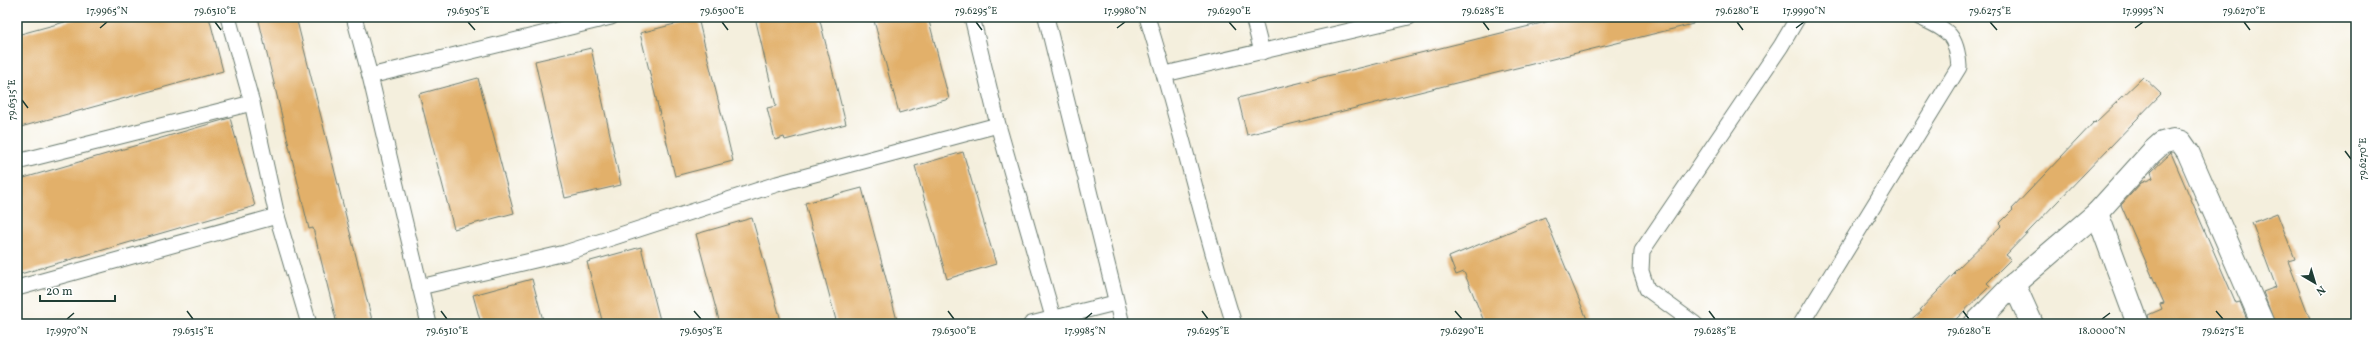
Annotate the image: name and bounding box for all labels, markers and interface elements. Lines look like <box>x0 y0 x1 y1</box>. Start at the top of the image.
text: 17.9965°N <box>86 4 129 18</box>
text: 79.6310°E <box>194 4 236 18</box>
text: 79.6305°E <box>447 4 489 18</box>
text: 79.6300°E <box>700 4 744 18</box>
text: 79.6295°E <box>955 4 997 18</box>
text: 17.9980°N <box>1104 4 1147 18</box>
text: 79.6290°E <box>1207 4 1251 18</box>
text: 79.6285°E <box>1462 4 1504 18</box>
text: 79.6280°E <box>1715 4 1759 18</box>
text: 17.9990°N <box>1782 4 1826 18</box>
text: 79.6275°E <box>1969 4 2011 18</box>
text: 17.9995°N <box>2122 4 2164 18</box>
text: 79.6270°E <box>2223 4 2265 18</box>
text: 79.6315°E <box>5 80 19 120</box>
text: 79.6270°E <box>2356 138 2370 180</box>
north arrow <box>2295 263 2335 303</box>
scale bar <box>40 277 115 303</box>
text: N <box>2312 281 2328 298</box>
text: 20 m <box>46 284 73 300</box>
text: 17.9970°N <box>46 324 89 338</box>
text: 79.6315°E <box>173 324 213 338</box>
text: 79.6310°E <box>426 324 468 338</box>
text: 79.6305°E <box>680 324 722 338</box>
text: 79.6300°E <box>932 324 976 338</box>
text: 17.9985°N <box>1064 324 1106 338</box>
text: 79.6295°E <box>1187 324 1229 338</box>
text: 79.6290°E <box>1440 324 1484 338</box>
text: 79.6285°E <box>1694 324 1736 338</box>
text: 79.6280°E <box>1947 324 1991 338</box>
text: 18.0000°N <box>2079 324 2126 338</box>
text: 79.6275°E <box>2202 324 2244 338</box>

